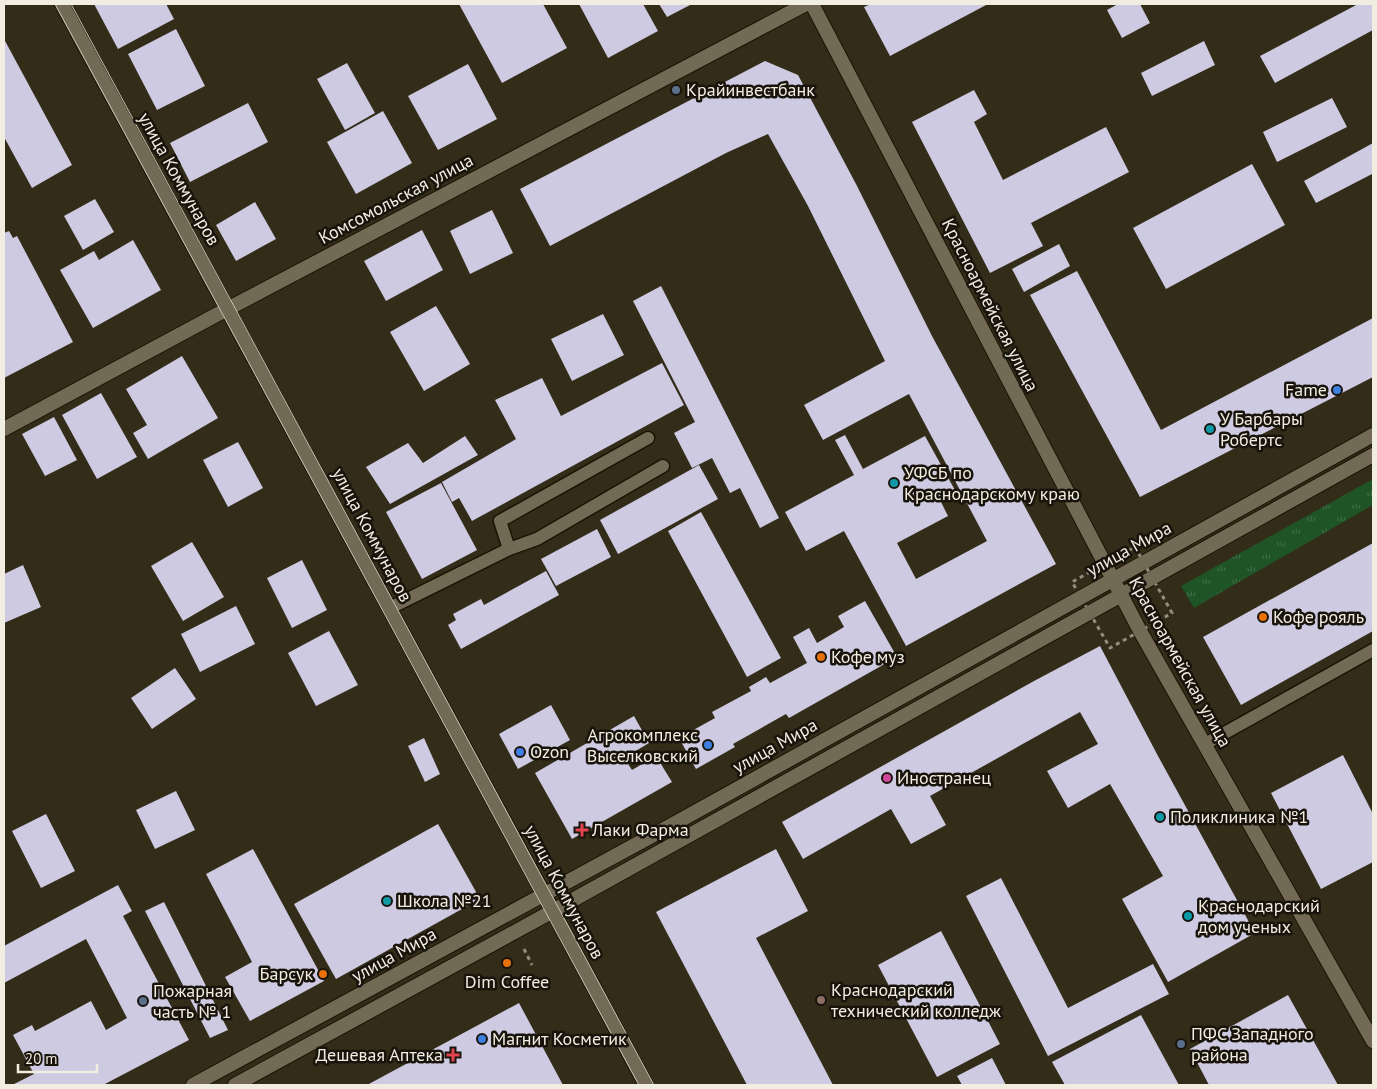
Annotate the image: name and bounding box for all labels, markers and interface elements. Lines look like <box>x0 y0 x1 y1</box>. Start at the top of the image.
place label: Крайинвестбанк <box>686 78 815 101</box>
marker: Крайинвестбанк <box>670 84 682 96</box>
street label: улица Коммунаров <box>133 108 226 249</box>
street label: Комсомольская улица <box>315 148 477 249</box>
street label: Красноармейская улица <box>937 214 1044 395</box>
place label: Fame <box>1285 378 1327 401</box>
marker: Fame <box>1331 384 1343 396</box>
place label: У Барбары Робертс <box>1220 407 1303 451</box>
marker: У Барбары Робертс <box>1204 423 1216 435</box>
place label: УФСБ по Краснодарскому краю <box>904 461 1080 505</box>
street label: улица Коммунаров <box>327 464 418 606</box>
marker: УФСБ по Краснодарскому краю <box>888 477 900 489</box>
street label: улица Мира <box>1082 516 1175 581</box>
street label: Красноармейская улица <box>1124 573 1237 751</box>
place label: Кофе рояль <box>1273 605 1364 628</box>
marker: Кофе рояль <box>1257 611 1269 623</box>
place label: Кофе муз <box>831 645 905 668</box>
marker: Кофе муз <box>815 651 827 663</box>
street label: улица Мира <box>728 713 821 778</box>
place label: Агрокомплекс Выселковский <box>587 723 698 767</box>
marker: Агрокомплекс Выселковский <box>702 739 714 751</box>
place label: Ozon <box>530 740 569 763</box>
marker: Ozon <box>514 746 526 758</box>
place label: Иностранец <box>897 766 991 789</box>
marker: Иностранец <box>881 772 893 784</box>
place label: Поликлиника №1 <box>1170 805 1308 828</box>
marker: Поликлиника №1 <box>1154 811 1166 823</box>
place label: Лаки Фарма <box>591 818 689 841</box>
street label: улица Коммунаров <box>519 821 610 963</box>
marker: Лаки Фарма <box>576 824 588 836</box>
place label: Школа №21 <box>397 889 492 912</box>
place label: Краснодарский дом ученых <box>1198 894 1320 938</box>
marker: Школа №21 <box>381 895 393 907</box>
marker: Краснодарский дом ученых <box>1182 910 1194 922</box>
street label: улица Мира <box>347 922 440 987</box>
marker: Dim Coffee <box>501 957 513 969</box>
place label: Барсук <box>260 962 313 985</box>
marker: Барсук <box>317 968 329 980</box>
place label: Dim Coffee <box>465 970 549 993</box>
place label: Краснодарский технический колледж <box>831 978 1001 1022</box>
place label: Пожарная часть № 1 <box>153 979 232 1023</box>
marker: Краснодарский технический колледж <box>815 994 827 1006</box>
marker: Пожарная часть № 1 <box>137 995 149 1007</box>
place label: ПФС Западного района <box>1191 1022 1314 1066</box>
place label: Магнит Косметик <box>492 1027 627 1050</box>
marker: Магнит Косметик <box>476 1033 488 1045</box>
marker: ПФС Западного района <box>1175 1038 1187 1050</box>
scale bar <box>18 1042 96 1074</box>
place label: Дешевая Аптека <box>315 1043 443 1066</box>
text: 20 m <box>25 1049 58 1068</box>
marker: Дешевая Аптека <box>447 1049 459 1061</box>

